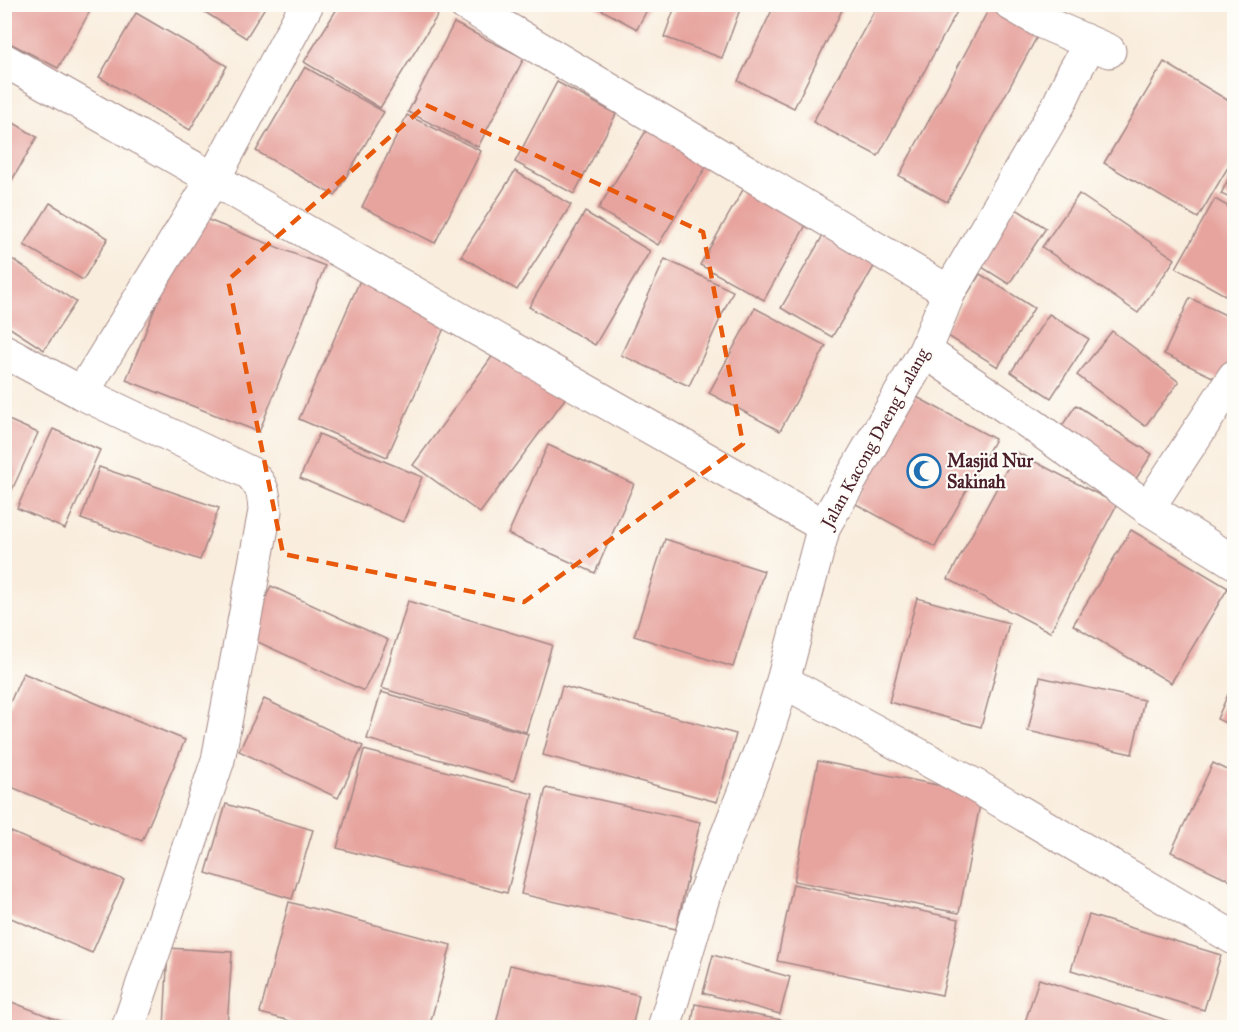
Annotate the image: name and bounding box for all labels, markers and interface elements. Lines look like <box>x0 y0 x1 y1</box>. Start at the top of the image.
street label: Jalan Kacong Daeng Lalang <box>815 344 935 534</box>
place label: Masjid Nur Sakinah <box>947 450 1034 493</box>
mosque icon: Masjid Nur Sakinah <box>906 453 942 489</box>

